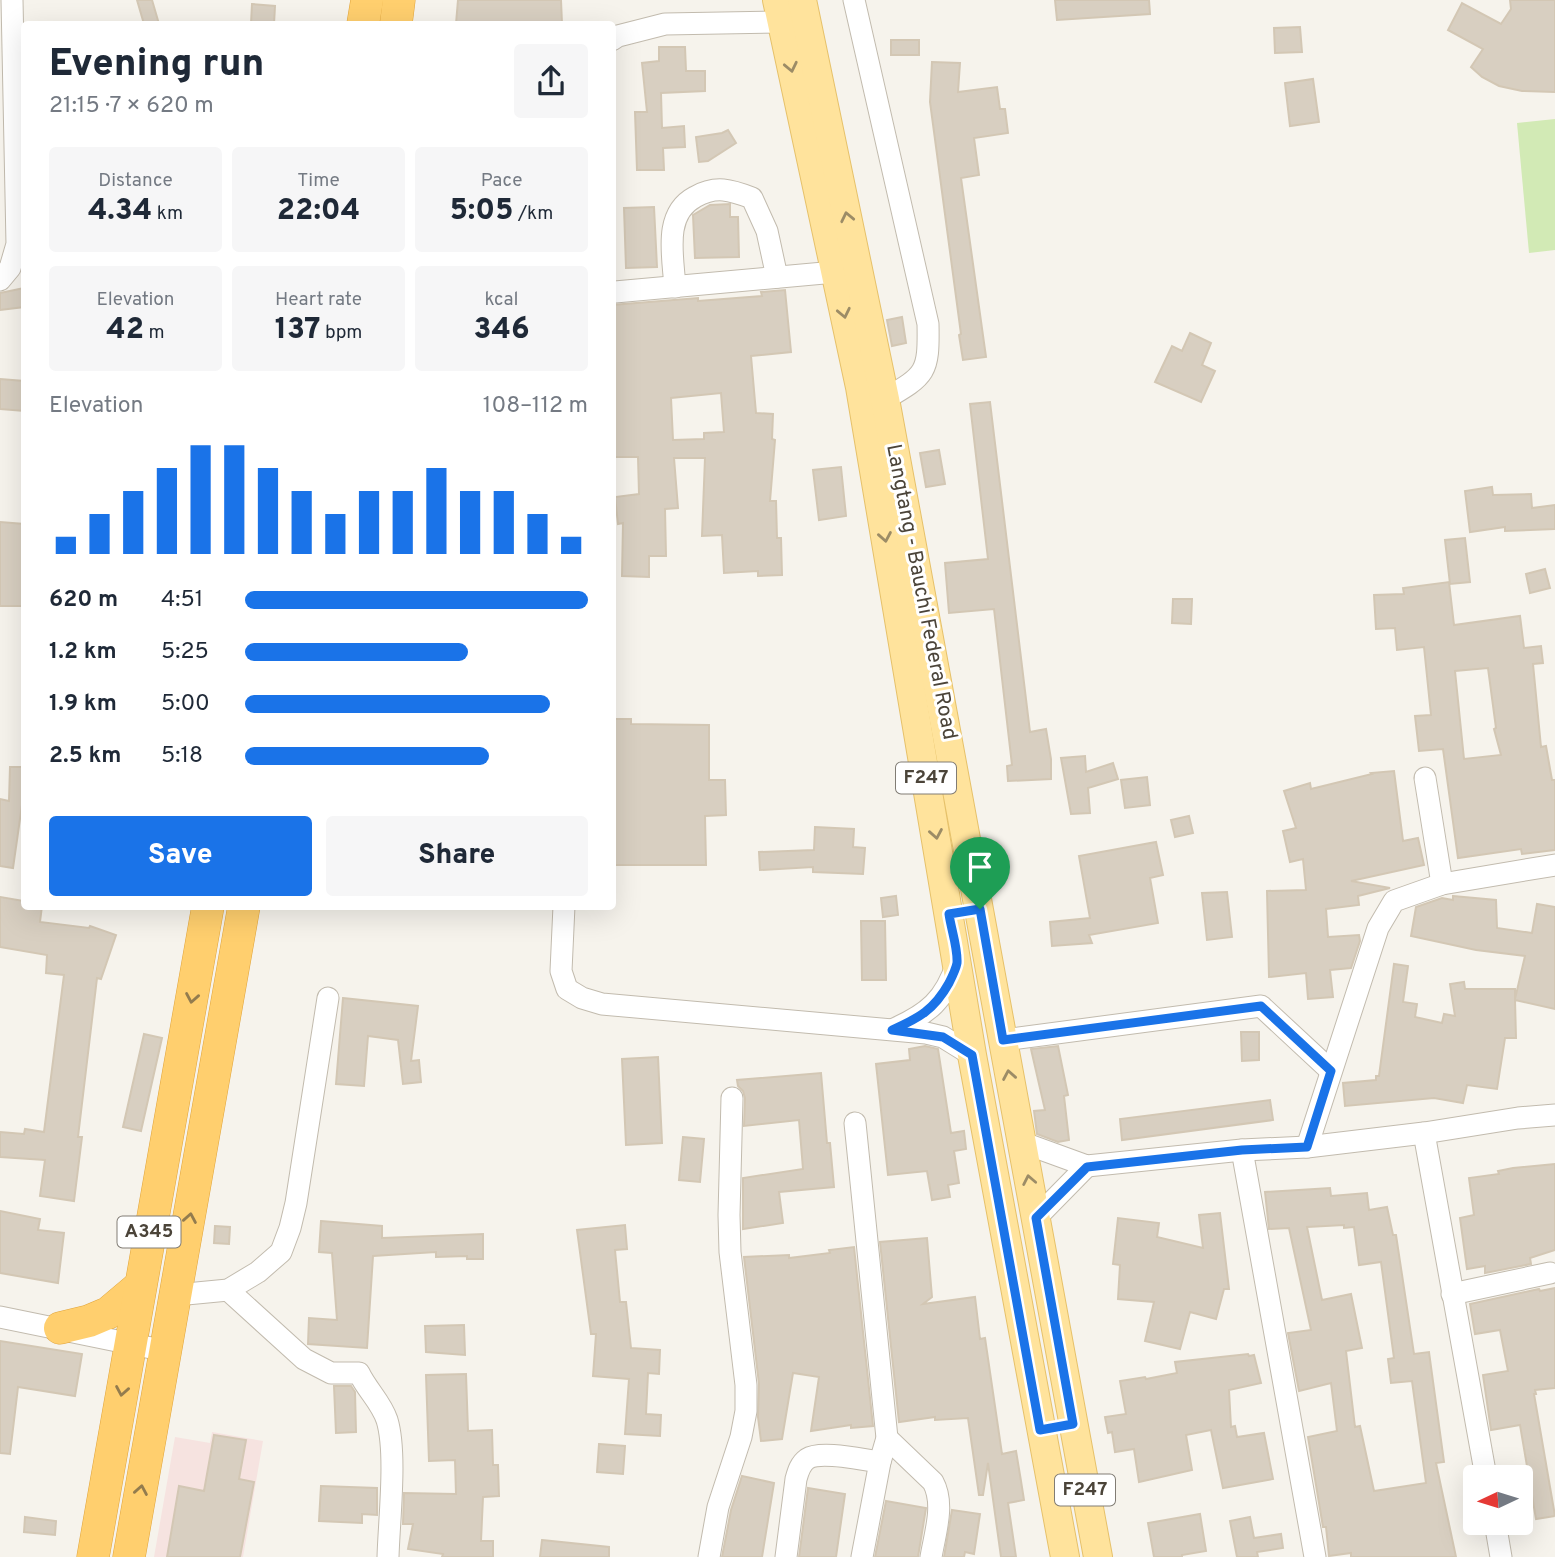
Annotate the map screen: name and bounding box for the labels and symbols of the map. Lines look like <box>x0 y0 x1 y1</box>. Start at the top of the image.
one-way arrow <box>783 61 798 73</box>
one-way arrow <box>840 211 855 223</box>
one-way arrow <box>836 307 851 319</box>
street label: Langtang - Bauchi Federal Road <box>879 442 963 742</box>
one-way arrow <box>877 531 892 543</box>
road number: F247 <box>896 762 956 793</box>
one-way arrow <box>927 828 942 840</box>
pin <box>950 837 1010 909</box>
one-way arrow <box>185 992 200 1004</box>
one-way arrow <box>1002 1069 1017 1081</box>
one-way arrow <box>1022 1174 1037 1186</box>
one-way arrow <box>182 1212 197 1224</box>
road number: A345 <box>118 1216 180 1248</box>
one-way arrow <box>115 1384 130 1396</box>
north arrow <box>1463 1465 1533 1535</box>
road number: F247 <box>1055 1474 1115 1506</box>
one-way arrow <box>133 1484 148 1496</box>

